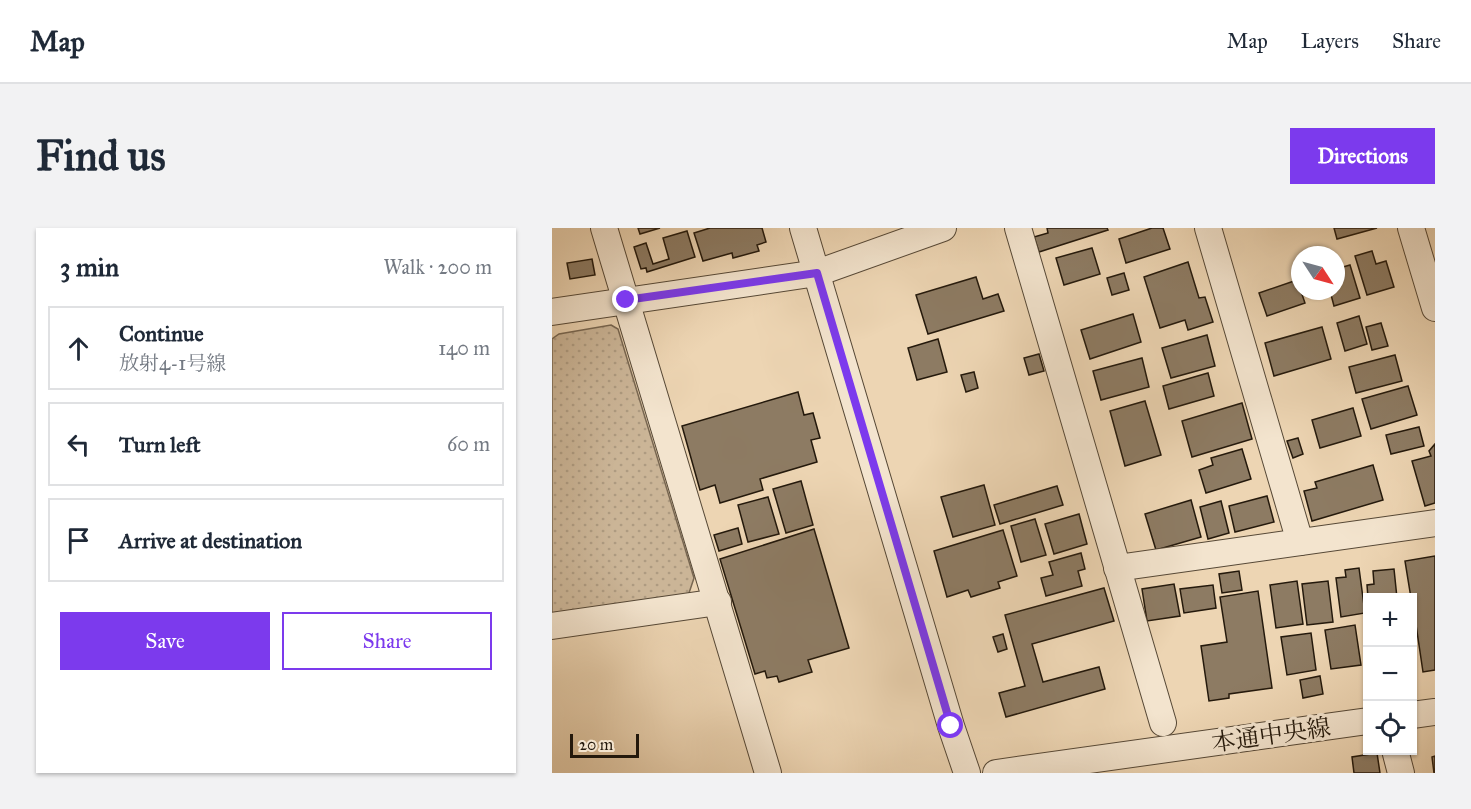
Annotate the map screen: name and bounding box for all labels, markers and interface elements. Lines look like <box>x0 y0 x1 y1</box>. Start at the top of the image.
text: Map <box>30 24 85 59</box>
text: Map <box>1227 28 1268 54</box>
text: Layers <box>1301 28 1359 54</box>
text: Share <box>1392 28 1441 54</box>
button: Directions <box>1290 128 1435 184</box>
text: Find us <box>36 130 166 182</box>
north arrow <box>1291 246 1345 300</box>
text: 3 min <box>60 251 119 283</box>
text: Walk · 200 m <box>384 255 492 279</box>
route end <box>612 286 638 312</box>
text: Continue <box>119 320 204 347</box>
icon: ahead <box>62 332 95 365</box>
text: 140 m <box>438 336 490 360</box>
text: 放射4-1号線 <box>119 351 226 375</box>
icon: left <box>62 428 95 461</box>
text: Turn left <box>119 431 201 458</box>
text: 60 m <box>447 432 490 456</box>
icon: arrive <box>62 524 95 557</box>
text: Arrive at destination <box>119 527 302 554</box>
map controls <box>1363 593 1417 755</box>
button: + <box>1363 593 1417 647</box>
button: Save <box>60 612 270 670</box>
button: Share <box>282 612 492 670</box>
button: − <box>1363 647 1417 701</box>
button: locate <box>1363 701 1417 755</box>
route start <box>937 712 963 738</box>
street label: 本通中央線 <box>1209 712 1333 758</box>
scale bar <box>570 731 639 758</box>
text: 20 m <box>579 735 613 754</box>

